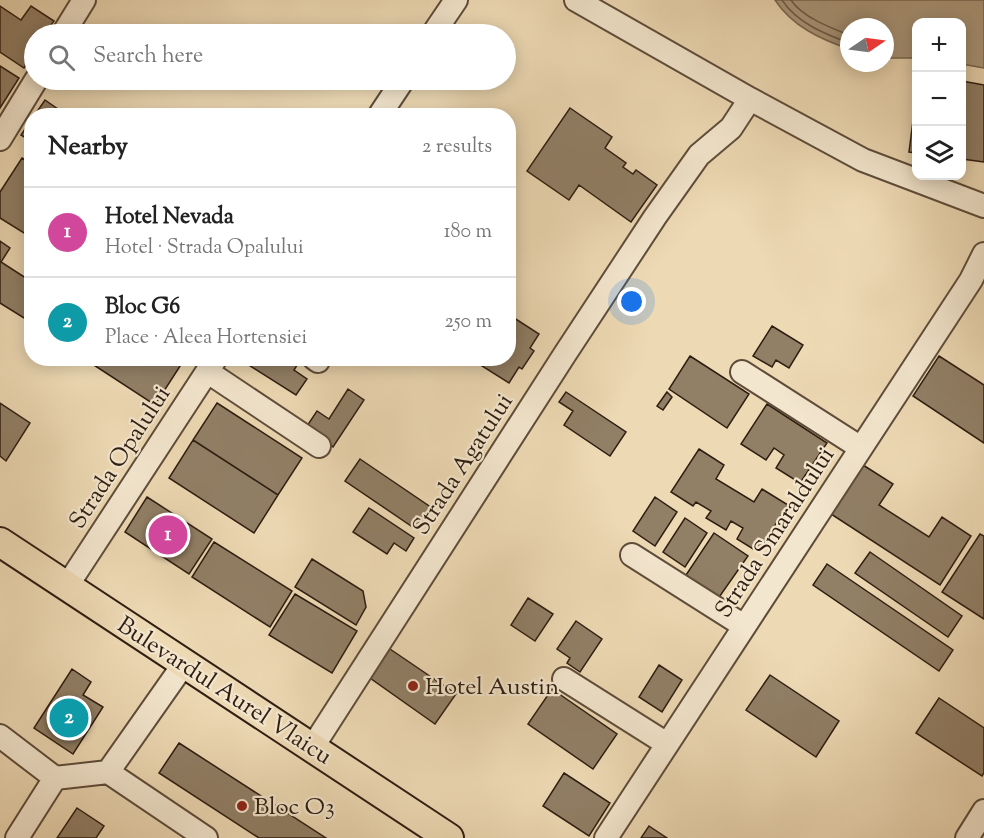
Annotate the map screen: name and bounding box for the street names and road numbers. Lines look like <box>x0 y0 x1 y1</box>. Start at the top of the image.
street label: Strada Opalului <box>62 380 180 536</box>
street label: Strada Agatului <box>405 387 522 543</box>
street label: Strada Smaraldului <box>708 441 844 625</box>
street label: Bulevardul Aurel Vlaicu <box>110 609 338 774</box>

